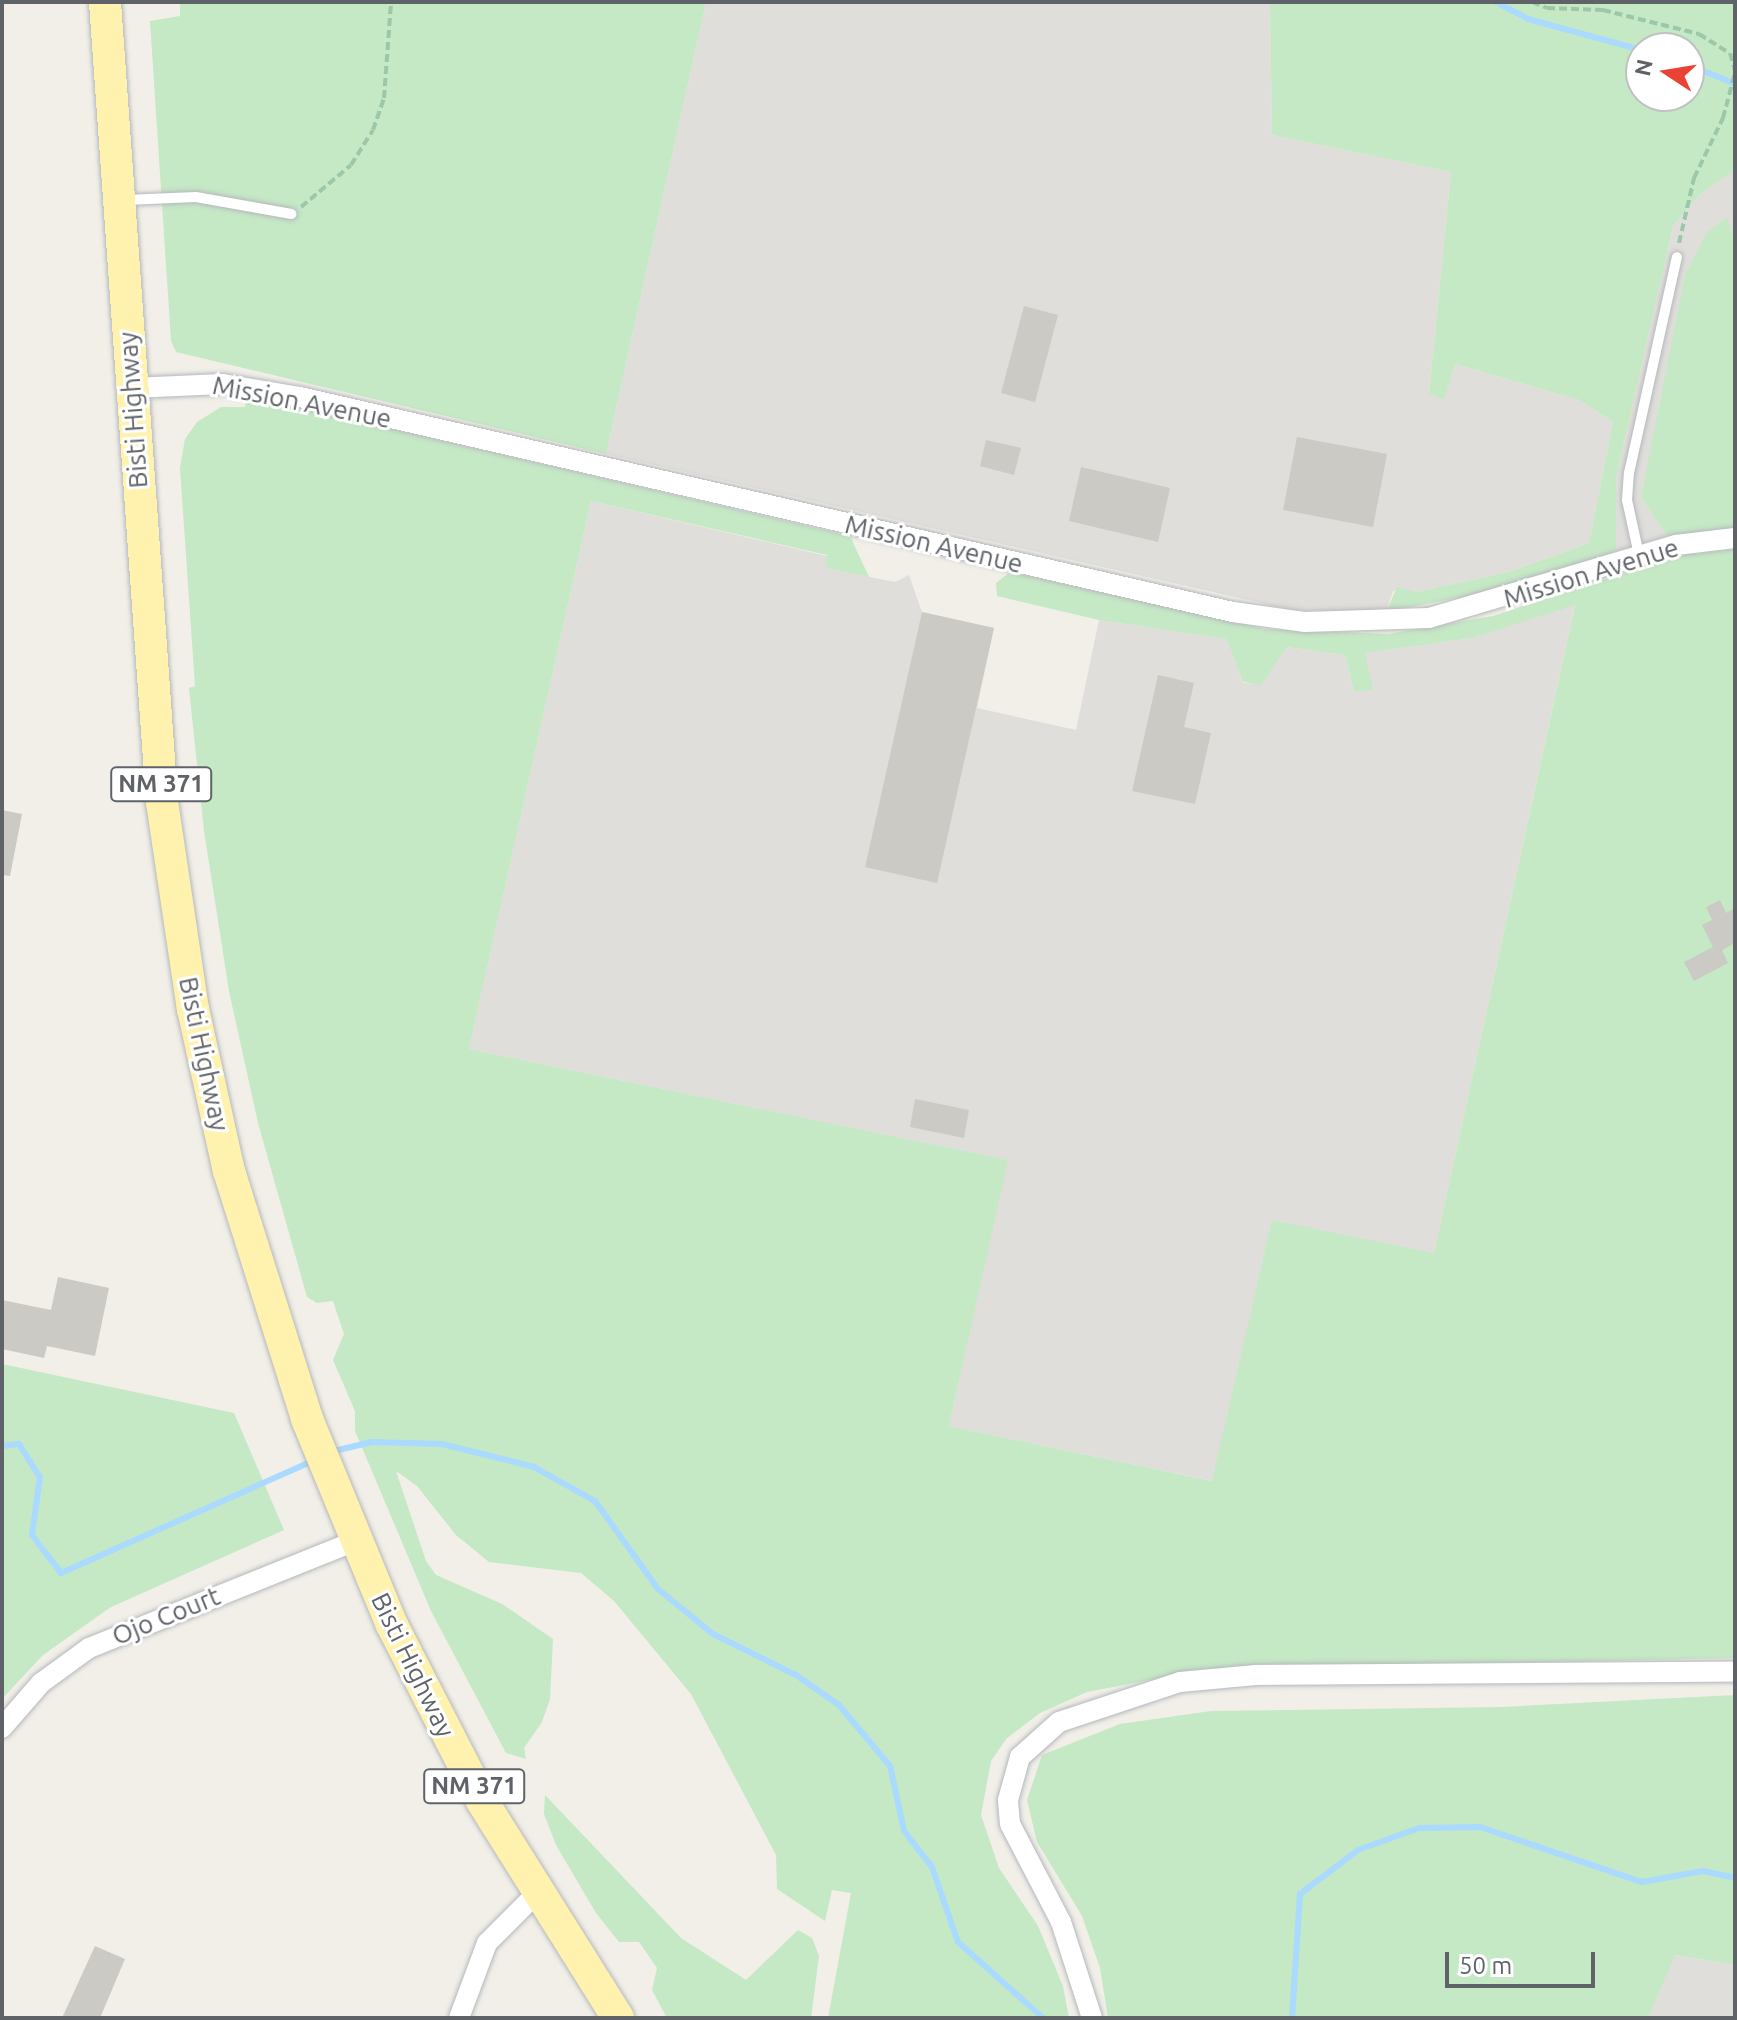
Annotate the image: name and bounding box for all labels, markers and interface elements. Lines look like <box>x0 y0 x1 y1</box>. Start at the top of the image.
north arrow <box>1625 32 1705 112</box>
text: N <box>1629 57 1657 78</box>
street label: Bisti Highway <box>112 331 154 489</box>
street label: Mission Avenue <box>210 369 394 435</box>
street label: Mission Avenue <box>842 508 1026 580</box>
street label: Mission Avenue <box>1500 532 1682 614</box>
road number: NM 371 <box>109 764 213 804</box>
street label: Bisti Highway <box>172 974 236 1134</box>
street label: Ojo Court <box>107 1580 225 1652</box>
street label: Bisti Highway <box>365 1588 461 1742</box>
road number: NM 371 <box>422 1766 526 1806</box>
scale bar <box>1449 1936 1599 1986</box>
text: 50 m <box>1459 1952 1512 1979</box>

